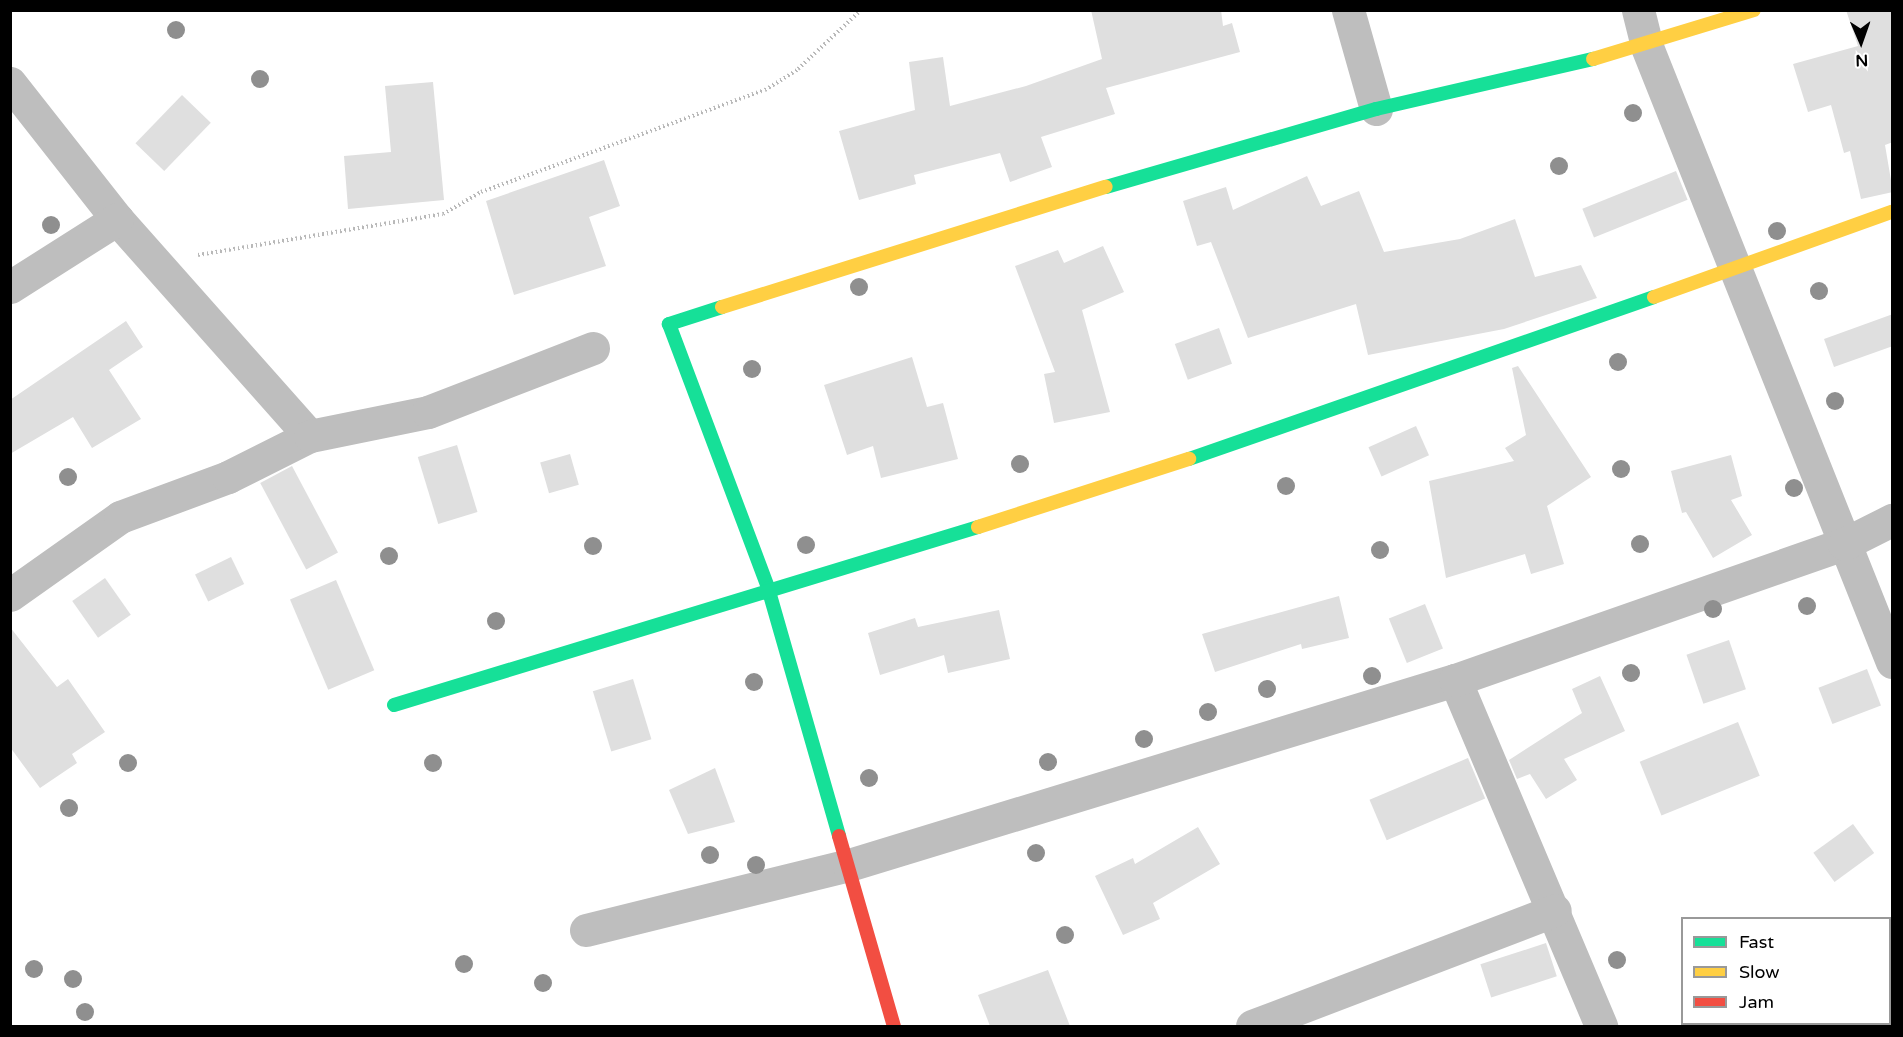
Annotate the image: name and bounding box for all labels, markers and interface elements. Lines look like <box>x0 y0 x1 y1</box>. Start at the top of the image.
north arrow <box>1831 12 1891 72</box>
text: N <box>1855 50 1868 70</box>
legend <box>1681 917 1891 1025</box>
text: Fast <box>1739 931 1774 953</box>
text: Slow <box>1739 961 1780 983</box>
text: Jam <box>1739 991 1774 1013</box>

